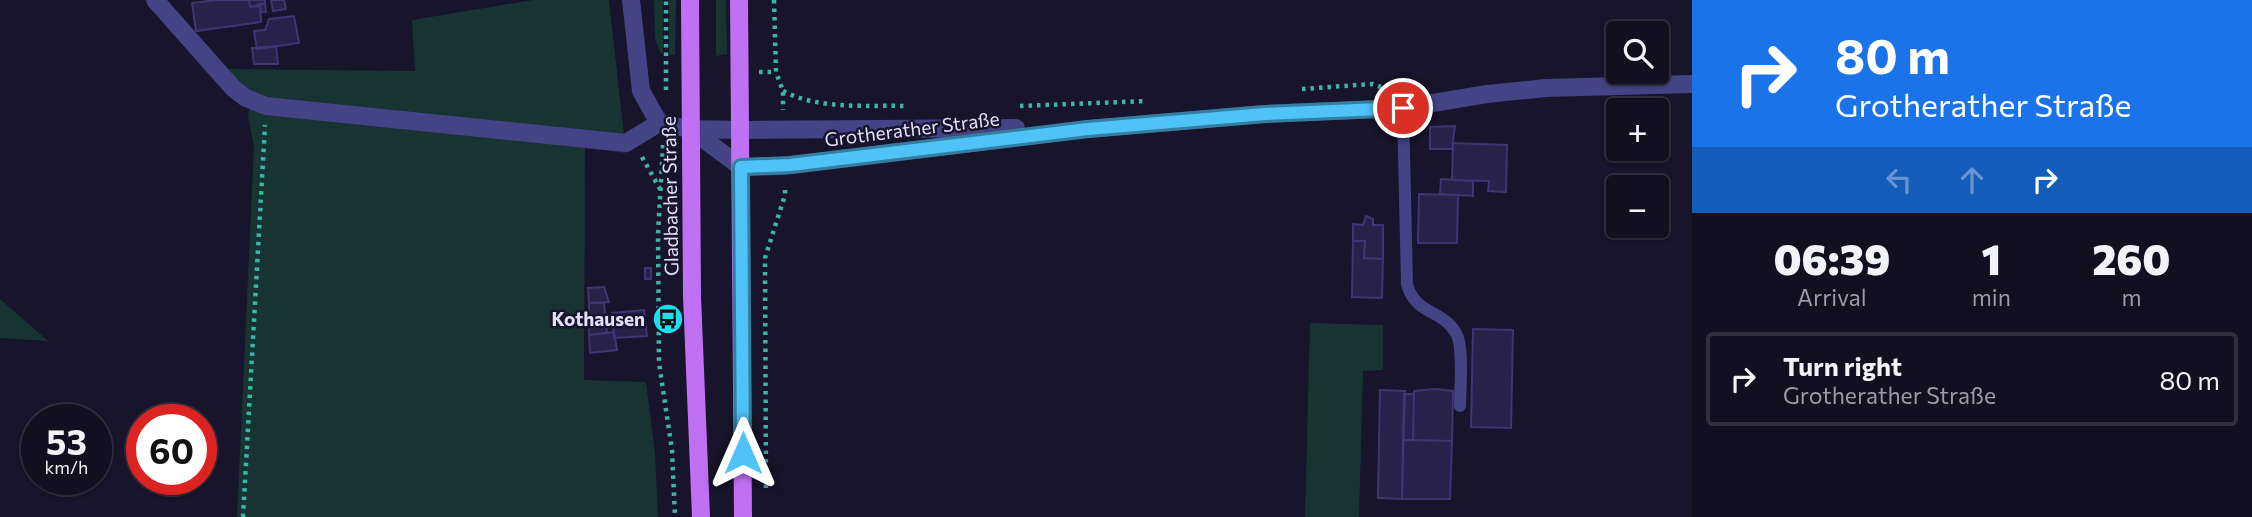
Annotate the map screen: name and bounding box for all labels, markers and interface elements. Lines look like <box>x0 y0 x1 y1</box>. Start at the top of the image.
map controls <box>1606 21 1669 238</box>
button: search <box>1606 21 1669 84</box>
text: 80 m <box>1835 24 1950 84</box>
icon: right <box>1720 28 1811 119</box>
pin <box>1373 78 1433 138</box>
text: Grotherather Straße <box>1835 84 2131 124</box>
icon: arrive <box>1384 89 1422 127</box>
button: + <box>1606 98 1669 161</box>
street label: Grotherather Straße <box>823 106 1001 151</box>
street label: Gladbacher Straße <box>657 116 682 276</box>
icon: left <box>1880 161 1918 199</box>
icon: ahead <box>1953 161 1991 199</box>
icon: right <box>2026 161 2064 199</box>
button: − <box>1606 175 1669 238</box>
text: 06:39 <box>1773 232 1890 284</box>
text: 1 <box>1982 232 2001 284</box>
text: 260 <box>2092 232 2171 284</box>
text: Arrival <box>1797 283 1867 311</box>
text: min <box>1972 283 2011 311</box>
text: m <box>2121 283 2141 311</box>
bus stop icon: Kothausen <box>651 302 685 336</box>
place label: Kothausen <box>552 307 645 330</box>
text: Turn right <box>1783 350 1902 381</box>
icon: right <box>1724 360 1762 398</box>
text: 80 m <box>2160 364 2220 395</box>
text: Grotherather Straße <box>1783 381 1996 409</box>
speed limit sign: 60 <box>126 404 217 495</box>
position arrow <box>706 416 780 490</box>
text: 53 <box>46 419 87 462</box>
text: km/h <box>45 456 88 478</box>

